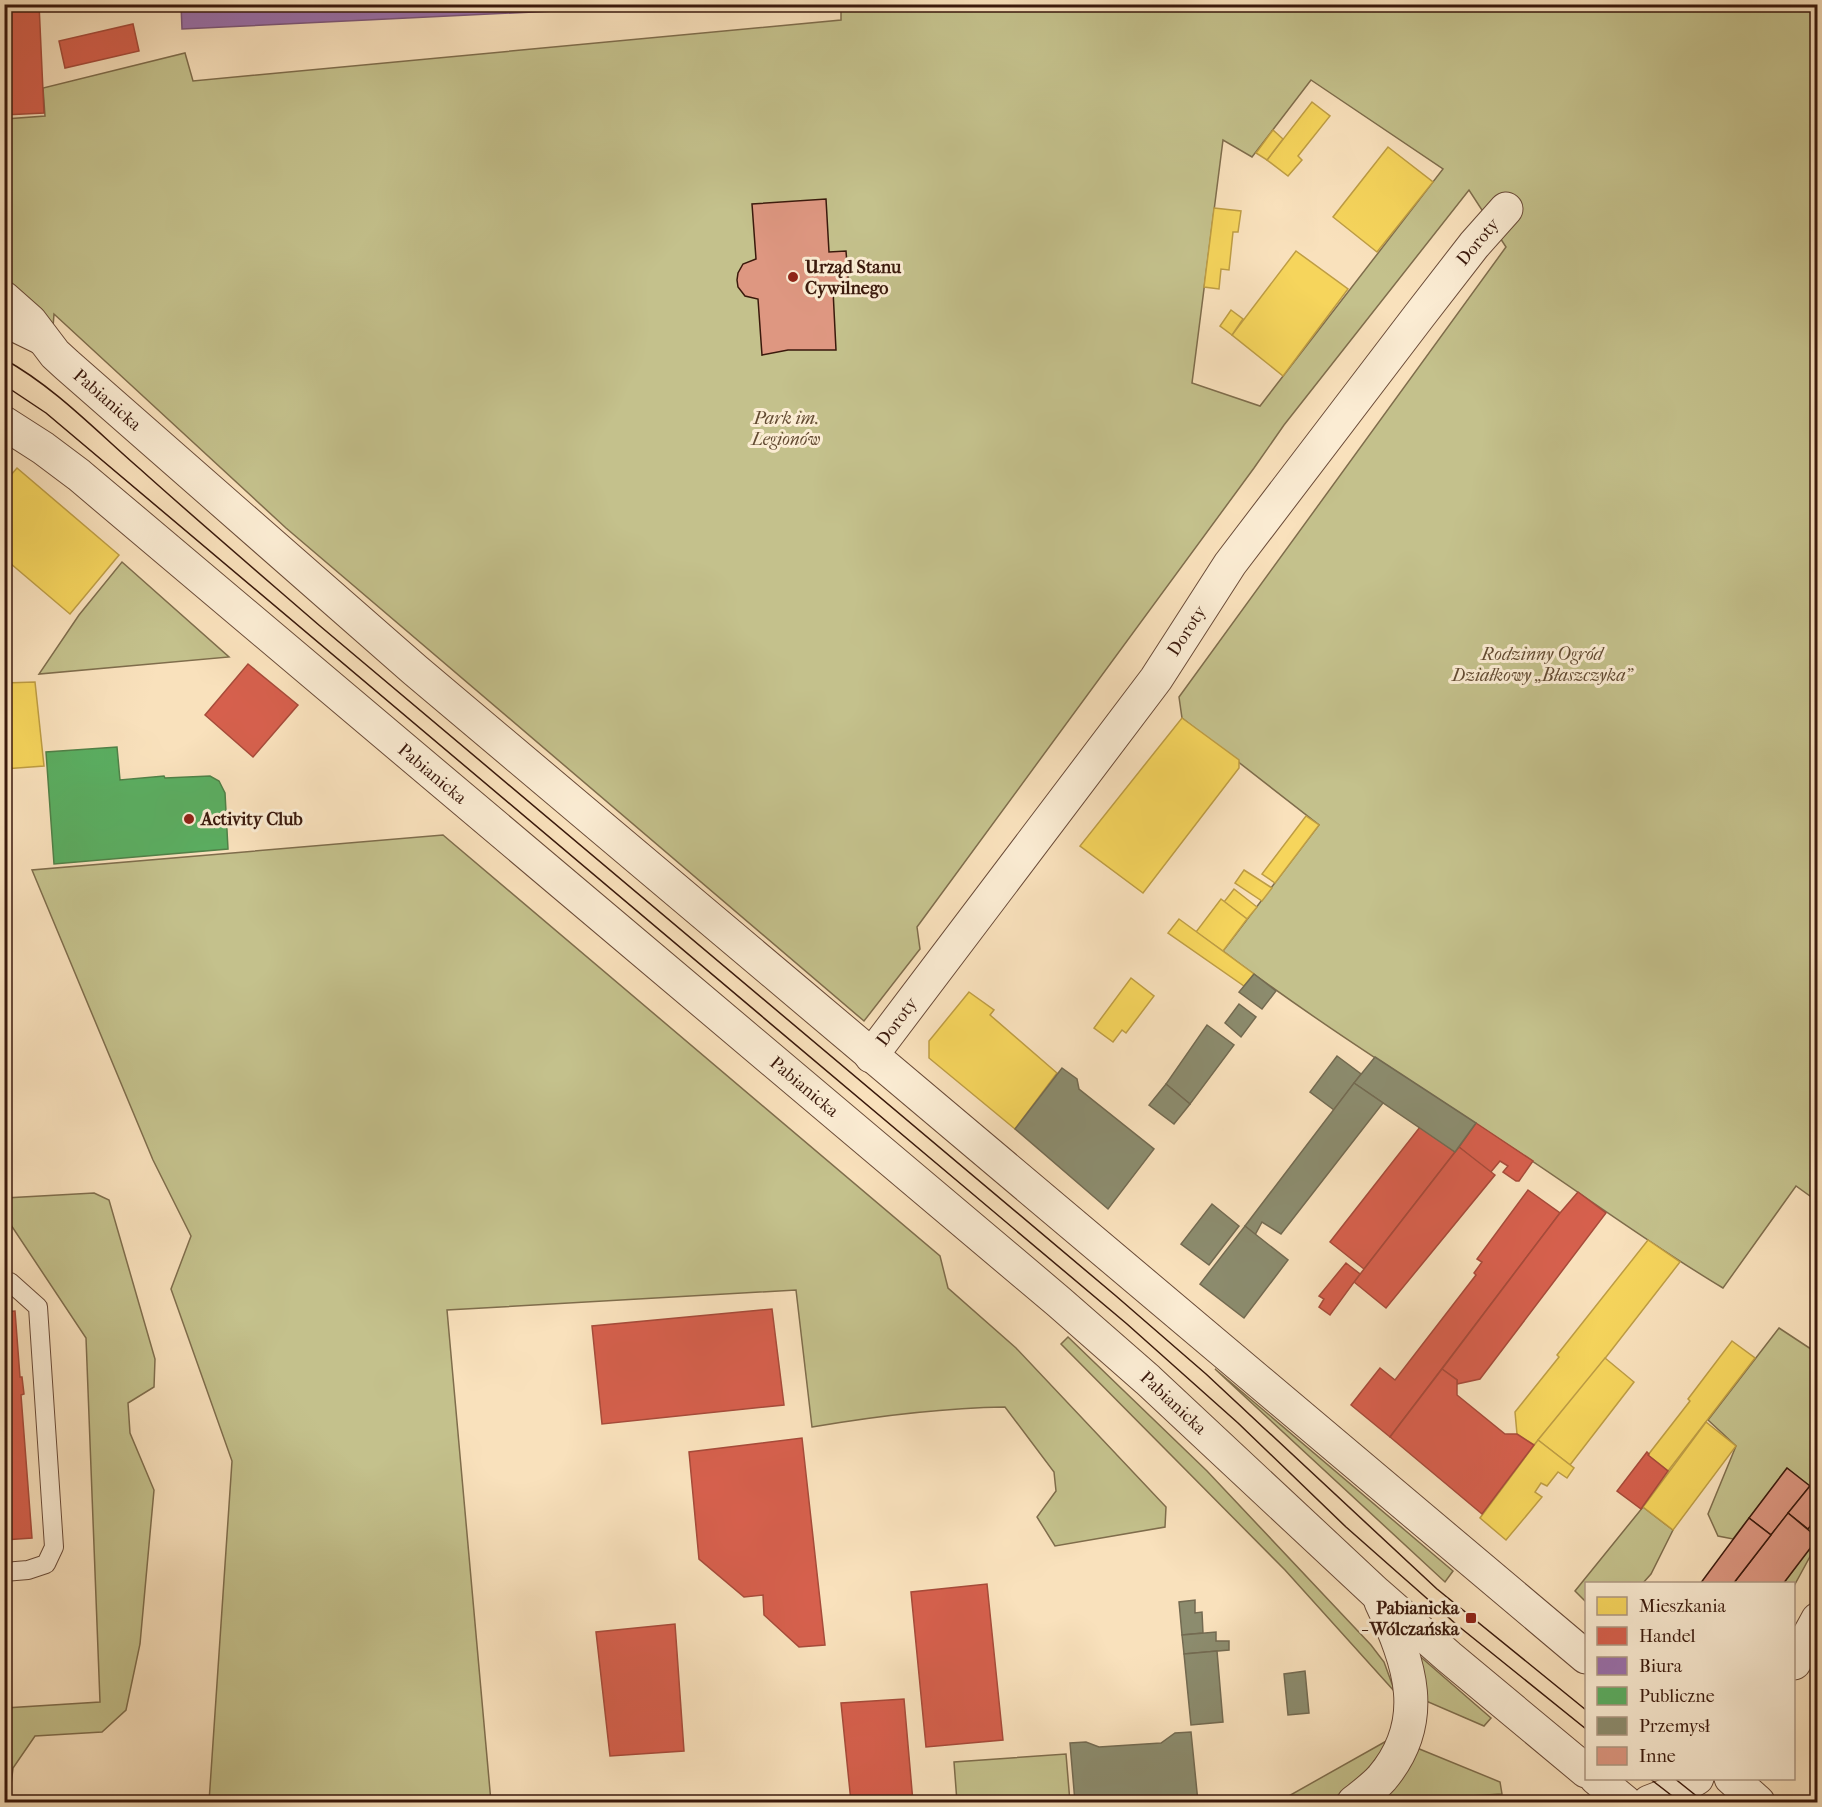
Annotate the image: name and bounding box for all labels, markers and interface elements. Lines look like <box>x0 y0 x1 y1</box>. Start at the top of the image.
street label: Doroty <box>1452 213 1505 270</box>
place label: Urząd Stanu Cywilnego <box>804 257 902 299</box>
marker: Urząd Stanu Cywilnego <box>786 270 800 284</box>
street label: Pabianicka <box>69 365 146 436</box>
park label: Park im. Legionów <box>750 408 820 450</box>
street label: Doroty <box>1163 601 1212 660</box>
park label: Rodzinny Ogród Działkowy „Błaszczyka” <box>1451 644 1634 686</box>
street label: Pabianicka <box>393 739 471 809</box>
place label: Activity Club <box>200 809 303 830</box>
marker: Activity Club <box>182 812 196 826</box>
street label: Doroty <box>872 992 923 1050</box>
street label: Pabianicka <box>765 1052 843 1122</box>
street label: Pabianicka <box>1135 1367 1211 1439</box>
legend <box>1585 1582 1795 1780</box>
text: Mieszkania <box>1639 1596 1726 1617</box>
place label: Pabianicka - Wólczańska <box>1361 1598 1460 1640</box>
marker: Pabianicka - Wólczańska <box>1464 1611 1478 1625</box>
text: Handel <box>1639 1626 1696 1647</box>
text: Biura <box>1639 1656 1683 1677</box>
text: Publiczne <box>1639 1686 1715 1707</box>
text: Przemysł <box>1639 1716 1711 1737</box>
text: Inne <box>1639 1746 1676 1767</box>

